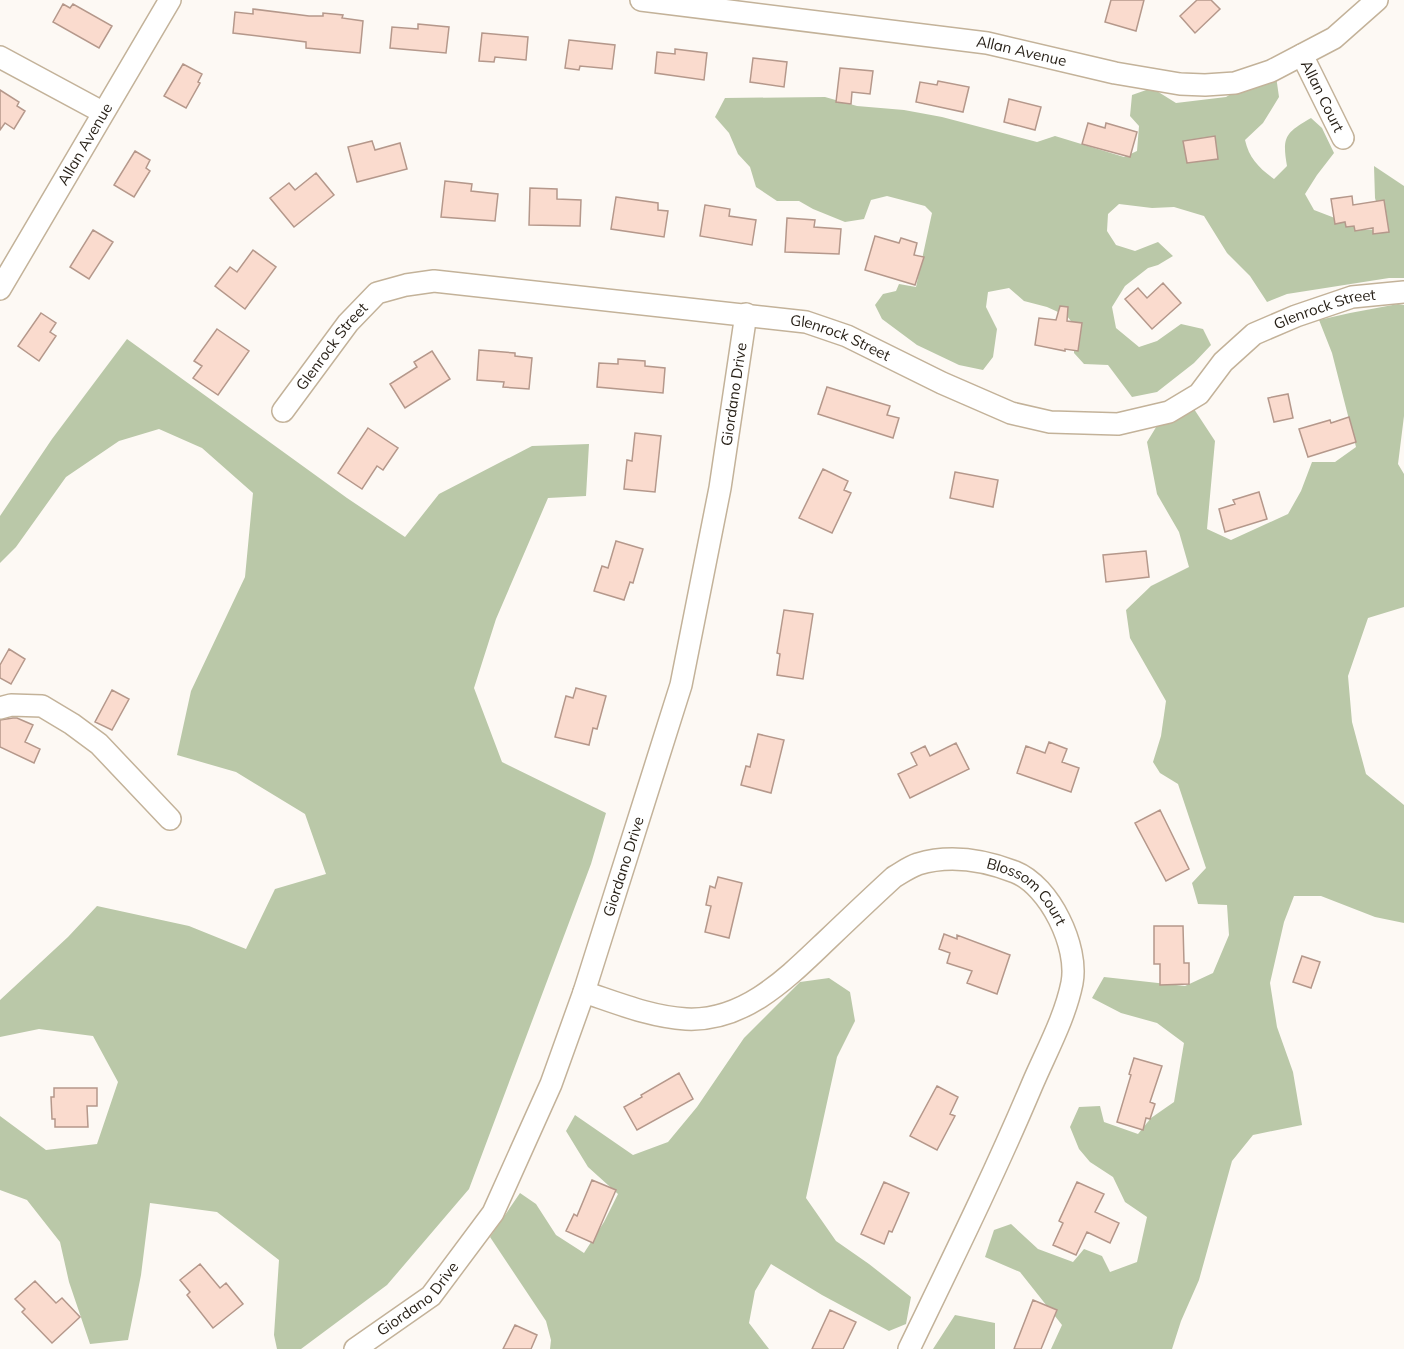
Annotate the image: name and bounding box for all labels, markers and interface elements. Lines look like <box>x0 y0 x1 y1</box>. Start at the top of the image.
street label: Allan Avenue <box>975 32 1069 70</box>
street label: Allan Court <box>1297 57 1349 135</box>
street label: Allan Avenue <box>53 99 116 189</box>
street label: Glenrock Street <box>1271 285 1376 333</box>
street label: Glenrock Street <box>292 298 372 394</box>
street label: Glenrock Street <box>789 310 894 365</box>
street label: Giordano Drive <box>716 341 751 447</box>
street label: Giordano Drive <box>598 814 648 919</box>
street label: Blossom Court <box>985 853 1071 928</box>
street label: Giordano Drive <box>373 1258 462 1340</box>

